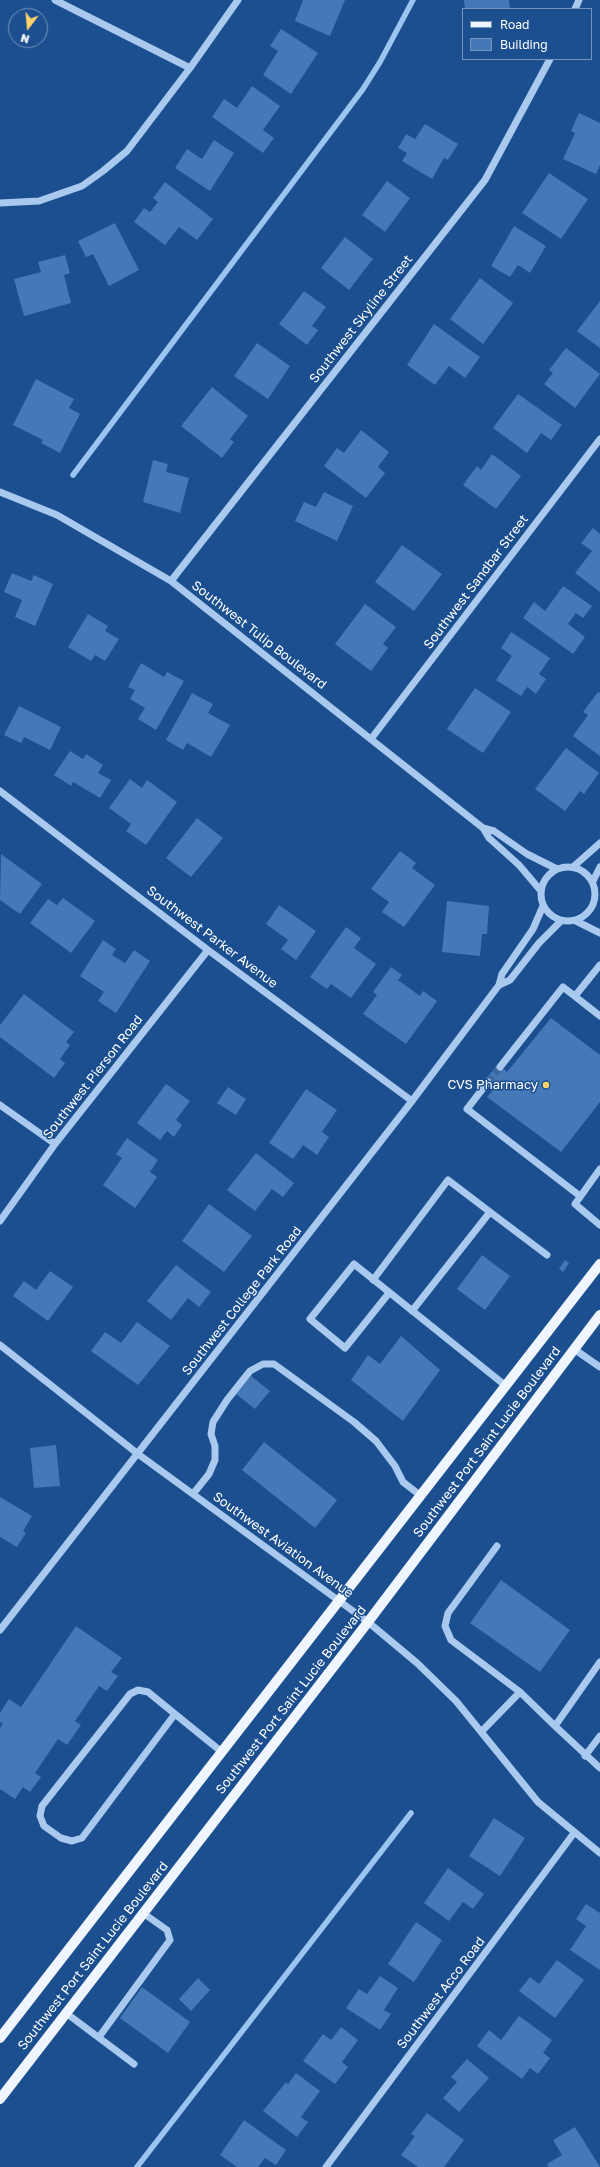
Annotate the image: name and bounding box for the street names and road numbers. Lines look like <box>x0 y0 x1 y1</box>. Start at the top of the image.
street label: Southwest Skyline Street <box>306 252 416 386</box>
street label: Southwest Sandbar Street <box>420 512 532 652</box>
street label: Southwest Tulip Boulevard <box>188 577 330 693</box>
street label: Southwest Parker Avenue <box>143 883 281 991</box>
street label: Southwest Pierson Road <box>40 1012 146 1142</box>
street label: Southwest College Park Road <box>179 1223 305 1379</box>
street label: Southwest Port Saint Lucie Boulevard <box>410 1343 564 1541</box>
street label: Southwest Aviation Avenue <box>210 1489 356 1601</box>
street label: Southwest Port Saint Lucie Boulevard <box>213 1603 369 1797</box>
street label: Southwest Port Saint Lucie Boulevard <box>15 1859 171 2053</box>
street label: Southwest Acco Road <box>394 1934 488 2052</box>

